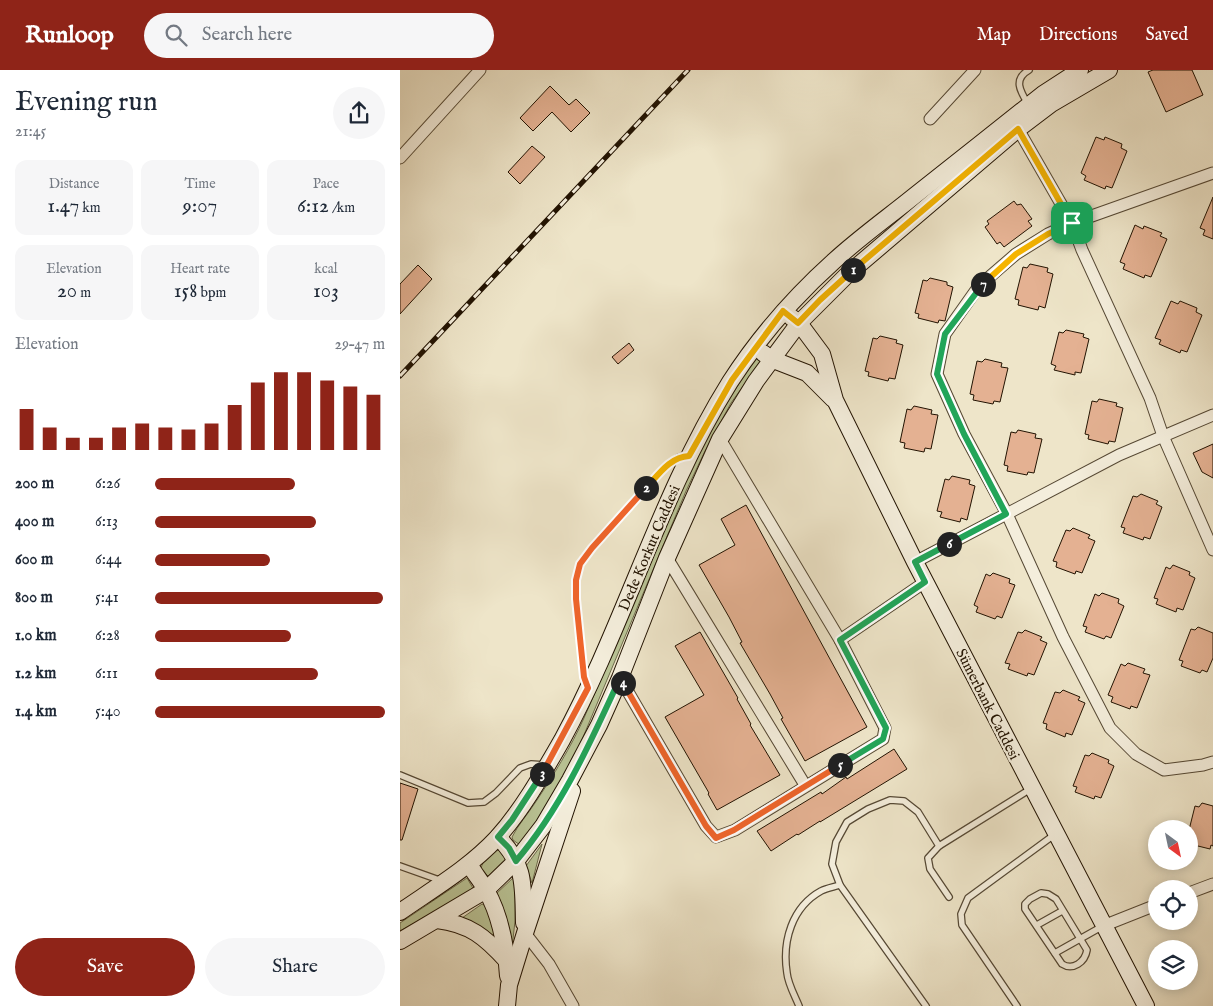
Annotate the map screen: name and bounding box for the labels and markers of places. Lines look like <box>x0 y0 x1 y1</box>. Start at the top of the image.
pin <box>1051 202 1093 244</box>
pin: 1 <box>840 258 866 282</box>
pin: 7 <box>970 272 996 296</box>
pin: 2 <box>634 476 658 500</box>
pin: 6 <box>936 532 962 556</box>
pin: 4 <box>610 670 636 696</box>
pin: 5 <box>828 752 852 778</box>
pin: 3 <box>530 762 554 786</box>

